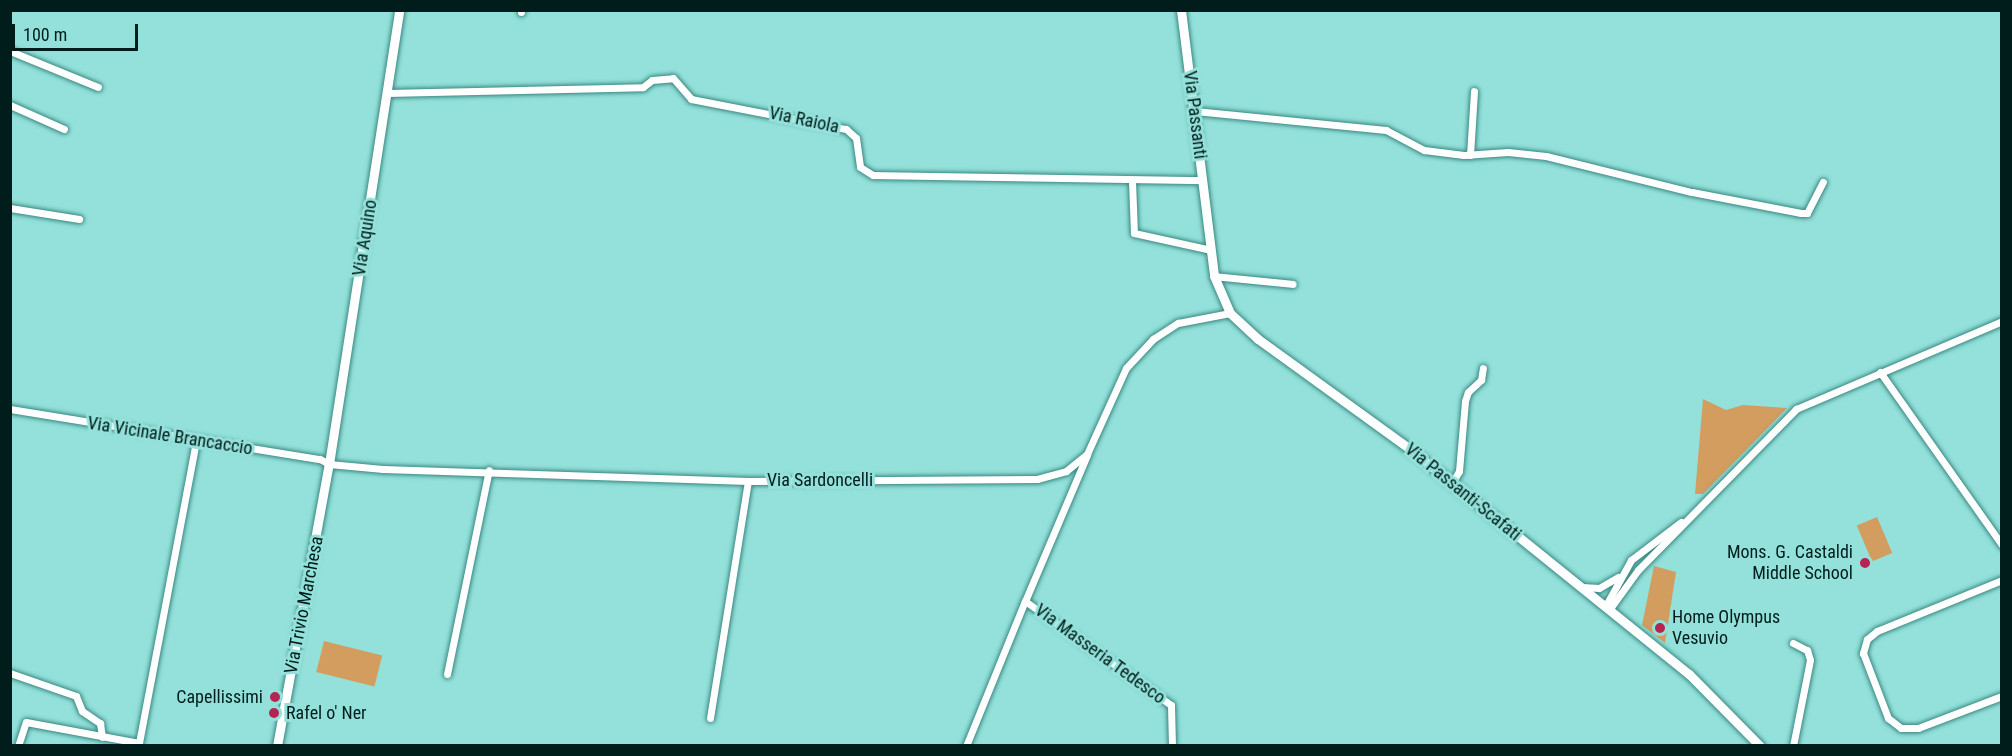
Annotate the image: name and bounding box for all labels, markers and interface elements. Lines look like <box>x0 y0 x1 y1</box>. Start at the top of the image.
scale bar <box>15 12 141 50</box>
text: 100 m <box>23 24 67 45</box>
street label: Via Passanti <box>1179 70 1211 160</box>
street label: Via Raiola <box>767 102 841 138</box>
street label: Via Aquino <box>348 198 382 278</box>
street label: Via Vicinale Brancaccio <box>86 412 254 460</box>
street label: Via Passanti-Scafati <box>1401 439 1525 545</box>
street label: Via Sardoncelli <box>767 469 873 491</box>
street label: Via Trivio Marchesa <box>280 534 328 676</box>
place label: Mons. G. Castaldi Middle School <box>1727 542 1853 584</box>
marker: Mons. G. Castaldi Middle School <box>1858 556 1872 570</box>
street label: Via Masseria Tedesco <box>1030 599 1170 709</box>
place label: Home Olympus Vesuvio <box>1672 607 1780 650</box>
marker: Home Olympus Vesuvio <box>1653 621 1667 635</box>
place label: Capellissimi <box>176 686 263 708</box>
marker: Capellissimi <box>268 690 282 704</box>
place label: Rafel o' Ner <box>286 702 367 724</box>
marker: Rafel o' Ner <box>267 706 281 720</box>

